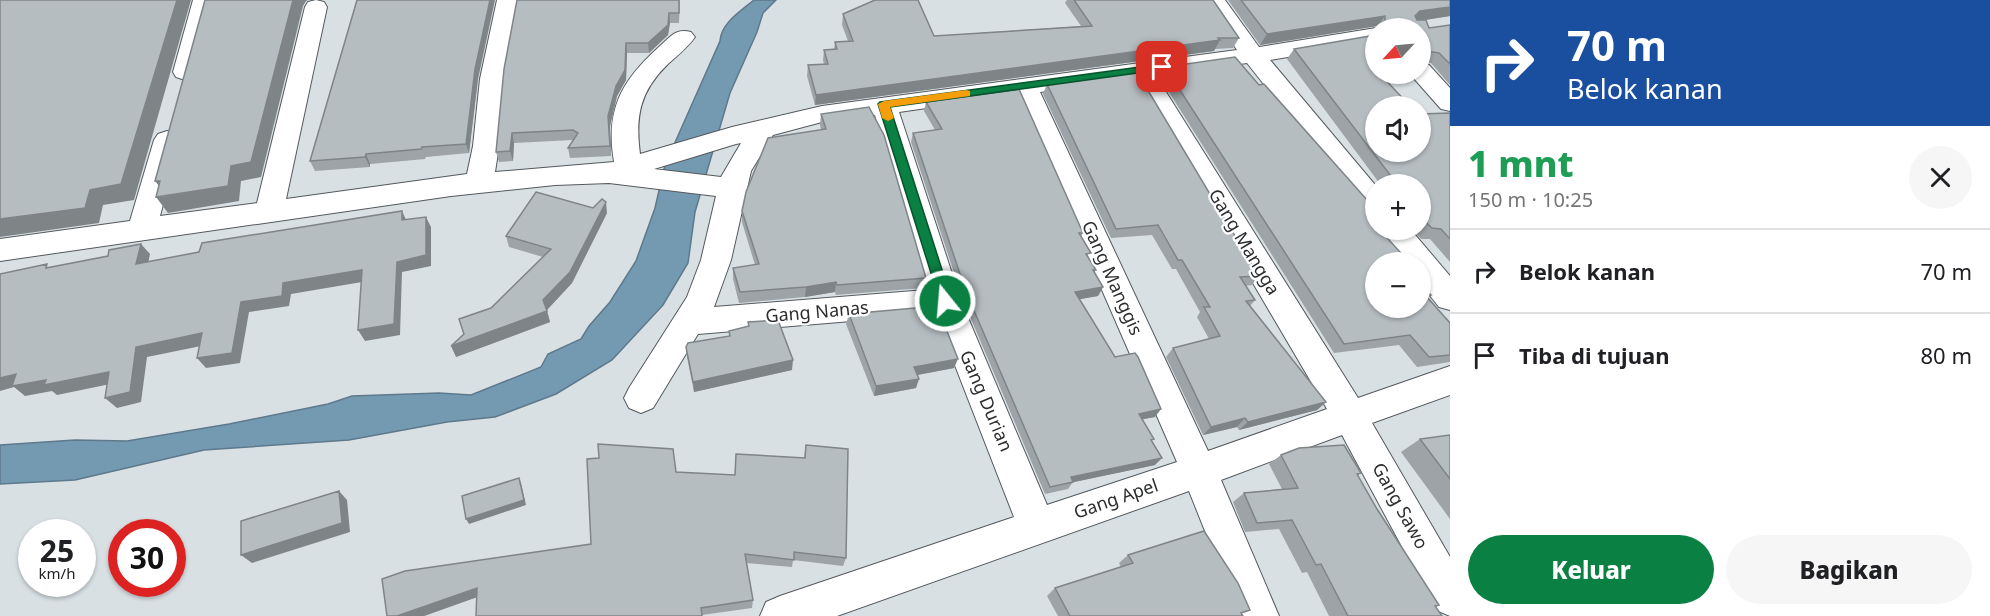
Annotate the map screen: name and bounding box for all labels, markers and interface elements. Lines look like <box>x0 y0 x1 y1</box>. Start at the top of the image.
text: 70 m <box>1567 16 1667 73</box>
north arrow <box>1365 18 1431 84</box>
map controls <box>1365 18 1431 318</box>
icon: right <box>1468 24 1546 102</box>
pin <box>1136 41 1187 92</box>
icon: arrive <box>1145 50 1178 83</box>
text: Belok kanan <box>1567 70 1723 107</box>
button: sound <box>1365 96 1431 162</box>
text: 1 mnt <box>1468 139 1573 188</box>
button: close <box>1909 146 1972 209</box>
button: + <box>1365 174 1431 240</box>
street label: Gang Mangga <box>1204 184 1286 299</box>
text: 150 m · 10:25 <box>1468 186 1593 213</box>
street label: Gang Manggis <box>1077 217 1149 339</box>
button: − <box>1365 252 1431 318</box>
icon: right <box>1468 255 1501 288</box>
text: Belok kanan <box>1519 256 1655 286</box>
text: 70 m <box>1921 256 1972 286</box>
position arrow <box>913 269 977 333</box>
street label: Gang Nanas <box>764 295 870 327</box>
icon: arrive <box>1468 339 1501 372</box>
text: Tiba di tujuan <box>1519 340 1669 370</box>
text: 80 m <box>1921 340 1972 370</box>
street label: Gang Durian <box>955 346 1019 455</box>
street label: Gang Sawo <box>1367 458 1434 553</box>
street label: Gang Apel <box>1070 472 1161 524</box>
speed limit sign: 30 <box>108 519 186 597</box>
text: 25 <box>40 530 74 571</box>
button: Keluar <box>1468 535 1714 604</box>
button: Bagikan <box>1726 535 1972 604</box>
text: km/h <box>39 563 75 583</box>

